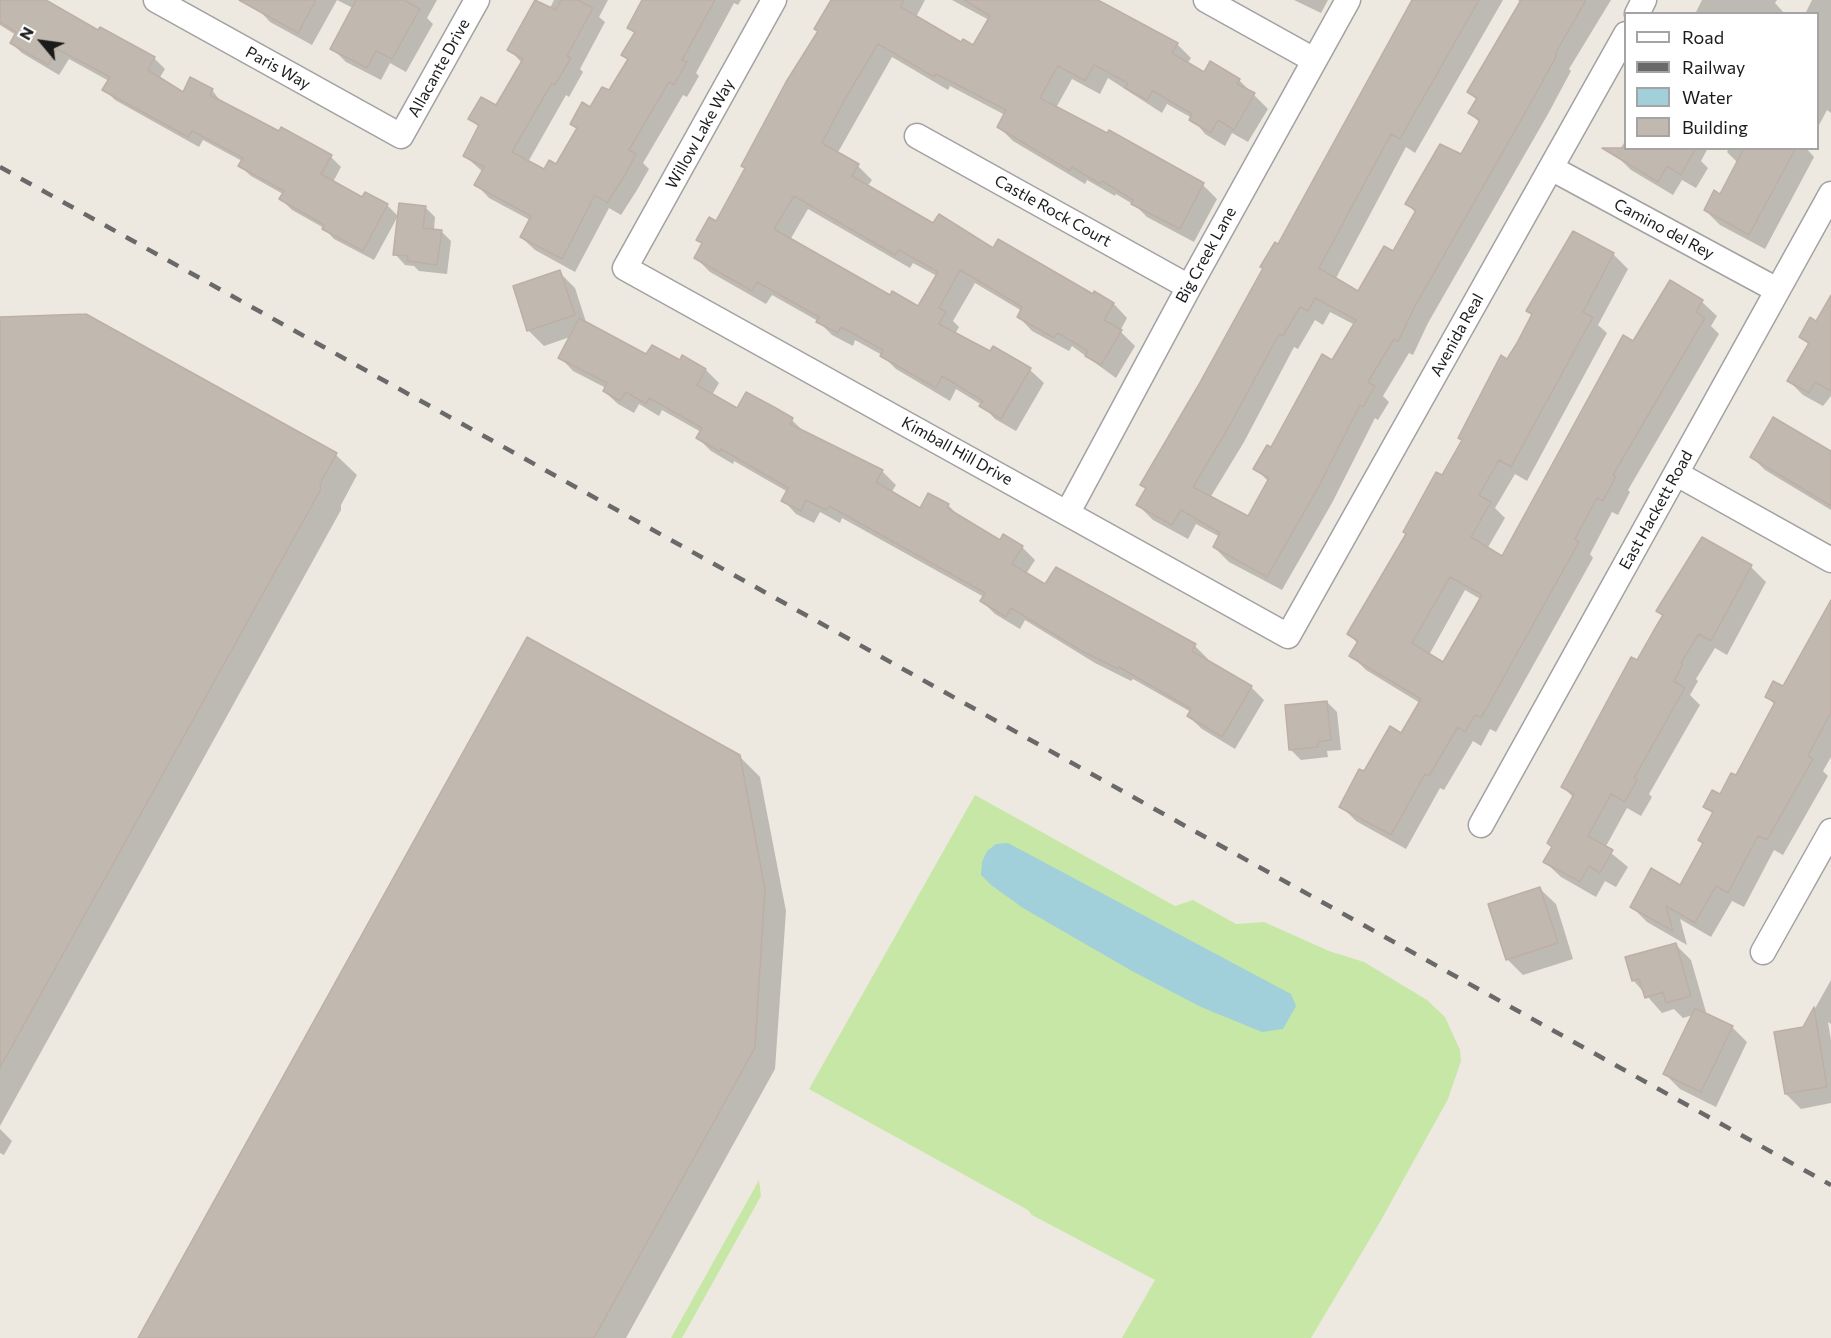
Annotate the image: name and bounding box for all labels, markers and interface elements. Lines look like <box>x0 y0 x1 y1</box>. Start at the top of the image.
north arrow <box>12 12 72 72</box>
legend <box>1624 12 1819 150</box>
street label: Allacante Drive <box>404 15 474 121</box>
text: N <box>15 23 37 43</box>
text: Road <box>1682 26 1724 48</box>
street label: Paris Way <box>242 42 314 94</box>
text: Railway <box>1682 56 1745 78</box>
street label: Willow Lake Way <box>662 76 738 192</box>
text: Water <box>1682 86 1733 108</box>
text: Building <box>1682 116 1748 138</box>
street label: Castle Rock Court <box>991 171 1115 251</box>
street label: Camino del Rey <box>1611 195 1717 263</box>
street label: Big Creek Lane <box>1172 204 1240 306</box>
street label: Avenida Real <box>1426 290 1488 380</box>
street label: Kimball Hill Drive <box>898 413 1016 489</box>
street label: East Hackett Road <box>1615 447 1697 573</box>

